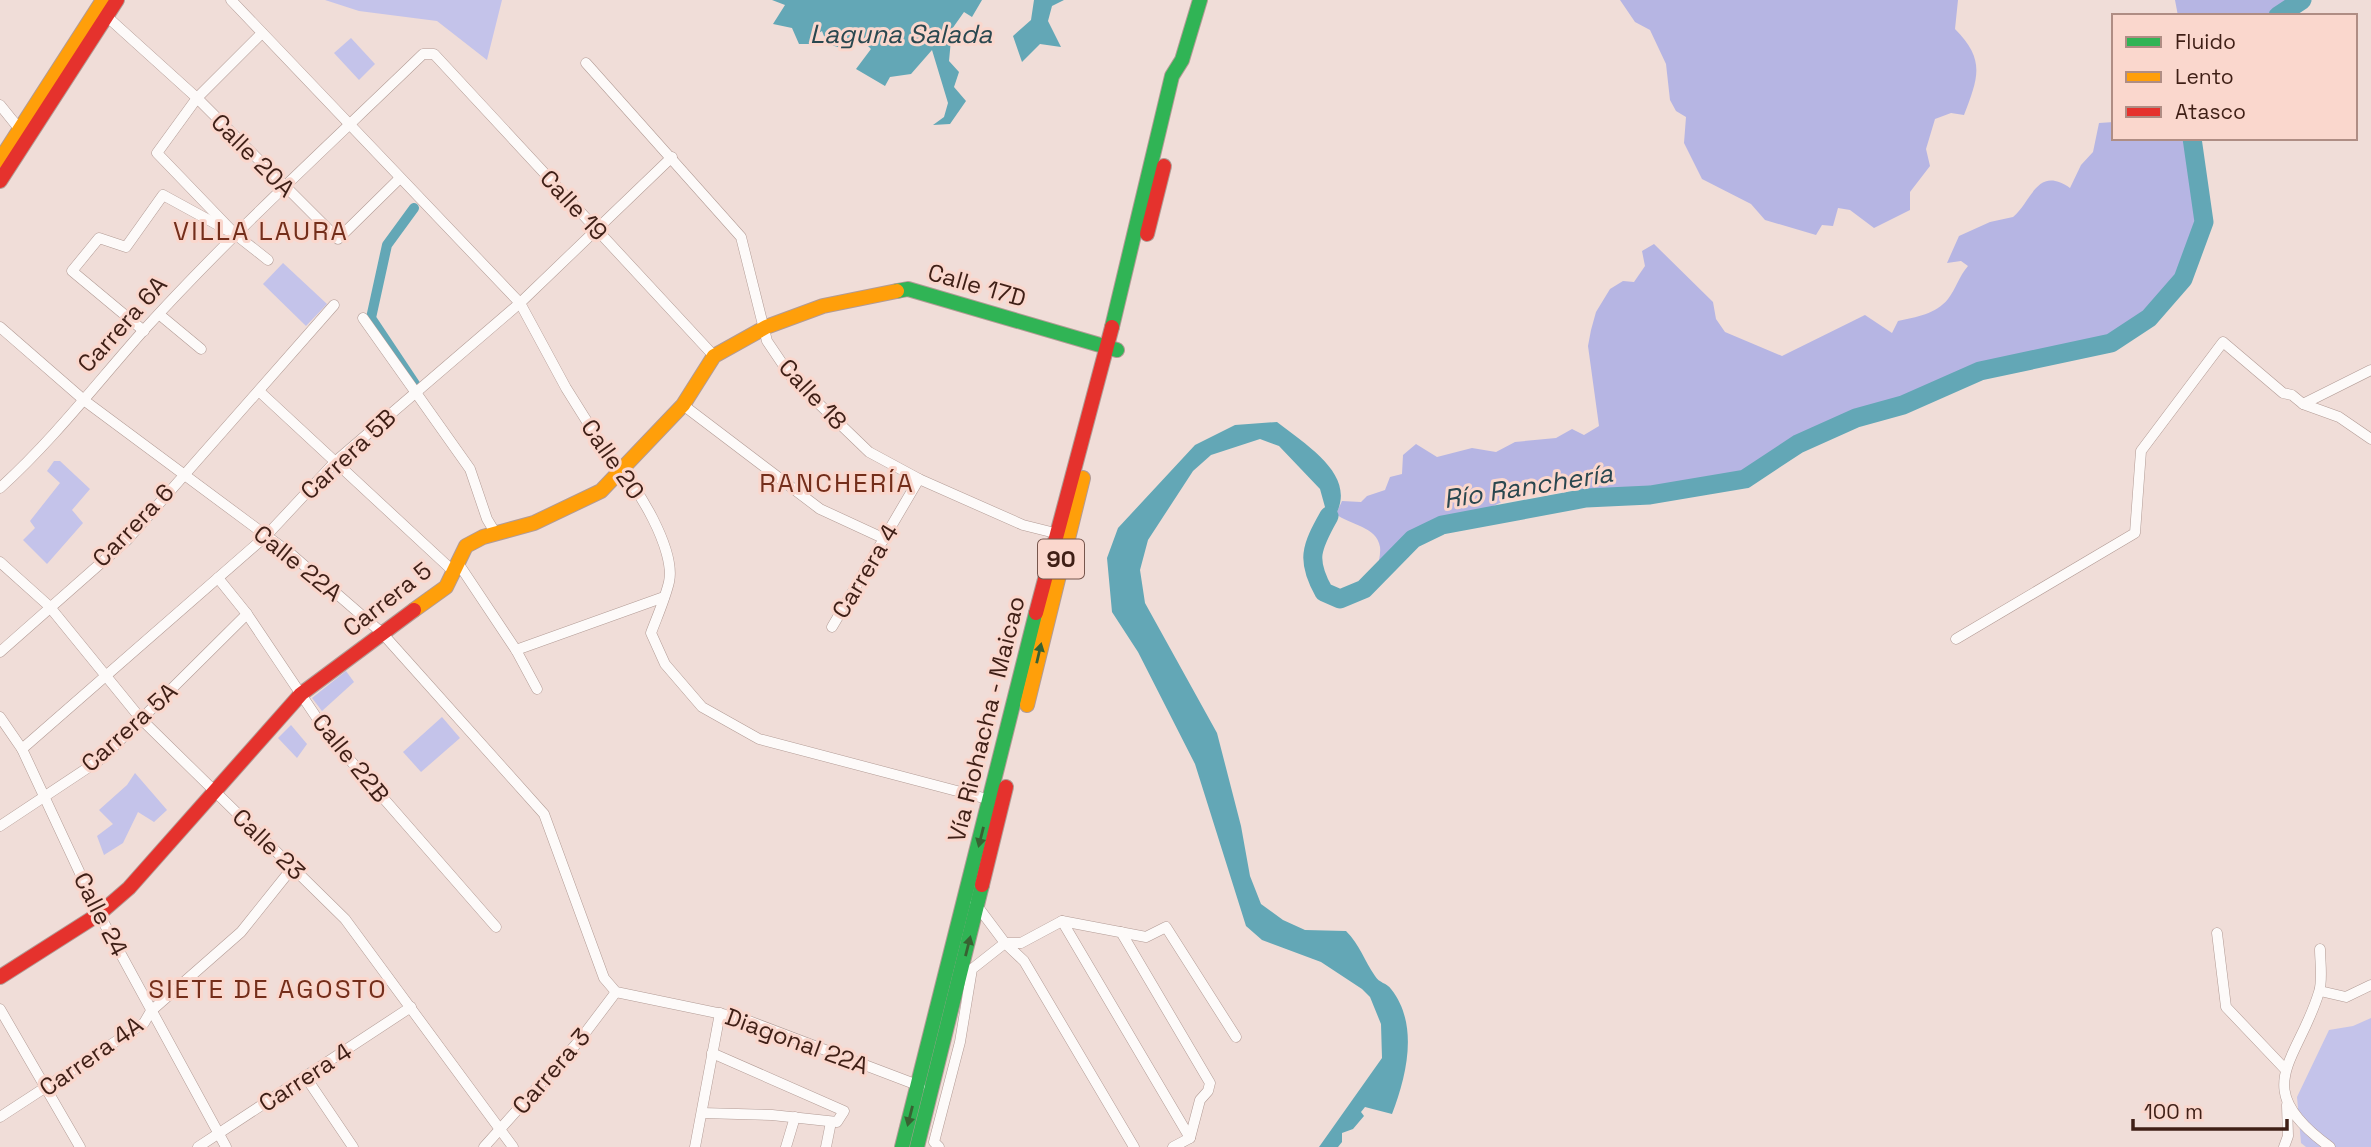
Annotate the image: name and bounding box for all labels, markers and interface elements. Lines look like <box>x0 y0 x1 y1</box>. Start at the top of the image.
legend <box>2112 14 2357 140</box>
water label: Laguna Salada <box>810 17 993 51</box>
text: Fluido <box>2175 28 2236 55</box>
text: Lento <box>2175 63 2234 90</box>
text: Atasco <box>2175 98 2246 125</box>
street label: Calle 20A <box>204 106 302 204</box>
street label: Calle 19 <box>533 163 615 247</box>
district label: VILLA LAURA <box>173 214 349 248</box>
street label: Calle 17D <box>924 256 1030 314</box>
street label: Carrera 6A <box>71 269 173 379</box>
street label: Calle 18 <box>772 352 854 436</box>
street label: Carrera 5B <box>294 402 402 506</box>
street label: Calle 20 <box>574 413 652 505</box>
water label: Río Ranchería <box>1441 456 1616 516</box>
district label: RANCHERÍA <box>759 466 915 500</box>
street label: Carrera 6 <box>86 477 180 573</box>
street label: Calle 22A <box>247 518 349 608</box>
street label: Carrera 4 <box>825 518 905 624</box>
road number: 90 <box>1038 540 1084 579</box>
street label: Carrera 5 <box>336 555 438 643</box>
street label: Vía Riohacha - Maicao <box>940 593 1032 845</box>
one-way arrow <box>1034 642 1045 664</box>
street label: Carrera 5A <box>74 676 184 778</box>
street label: Calle 22B <box>306 707 396 809</box>
street label: Calle 23 <box>226 802 312 886</box>
one-way arrow <box>975 826 986 848</box>
street label: Calle 24 <box>67 867 135 961</box>
one-way arrow <box>963 935 974 957</box>
district label: SIETE DE AGOSTO <box>148 972 388 1006</box>
street label: Diagonal 22A <box>721 1001 873 1081</box>
street label: Carrera 4A <box>33 1009 149 1103</box>
street label: Carrera 3 <box>505 1022 597 1120</box>
street label: Carrera 4 <box>253 1035 357 1119</box>
scale bar <box>2133 1088 2287 1132</box>
text: 100 m <box>2144 1098 2203 1125</box>
one-way arrow <box>904 1105 915 1127</box>

